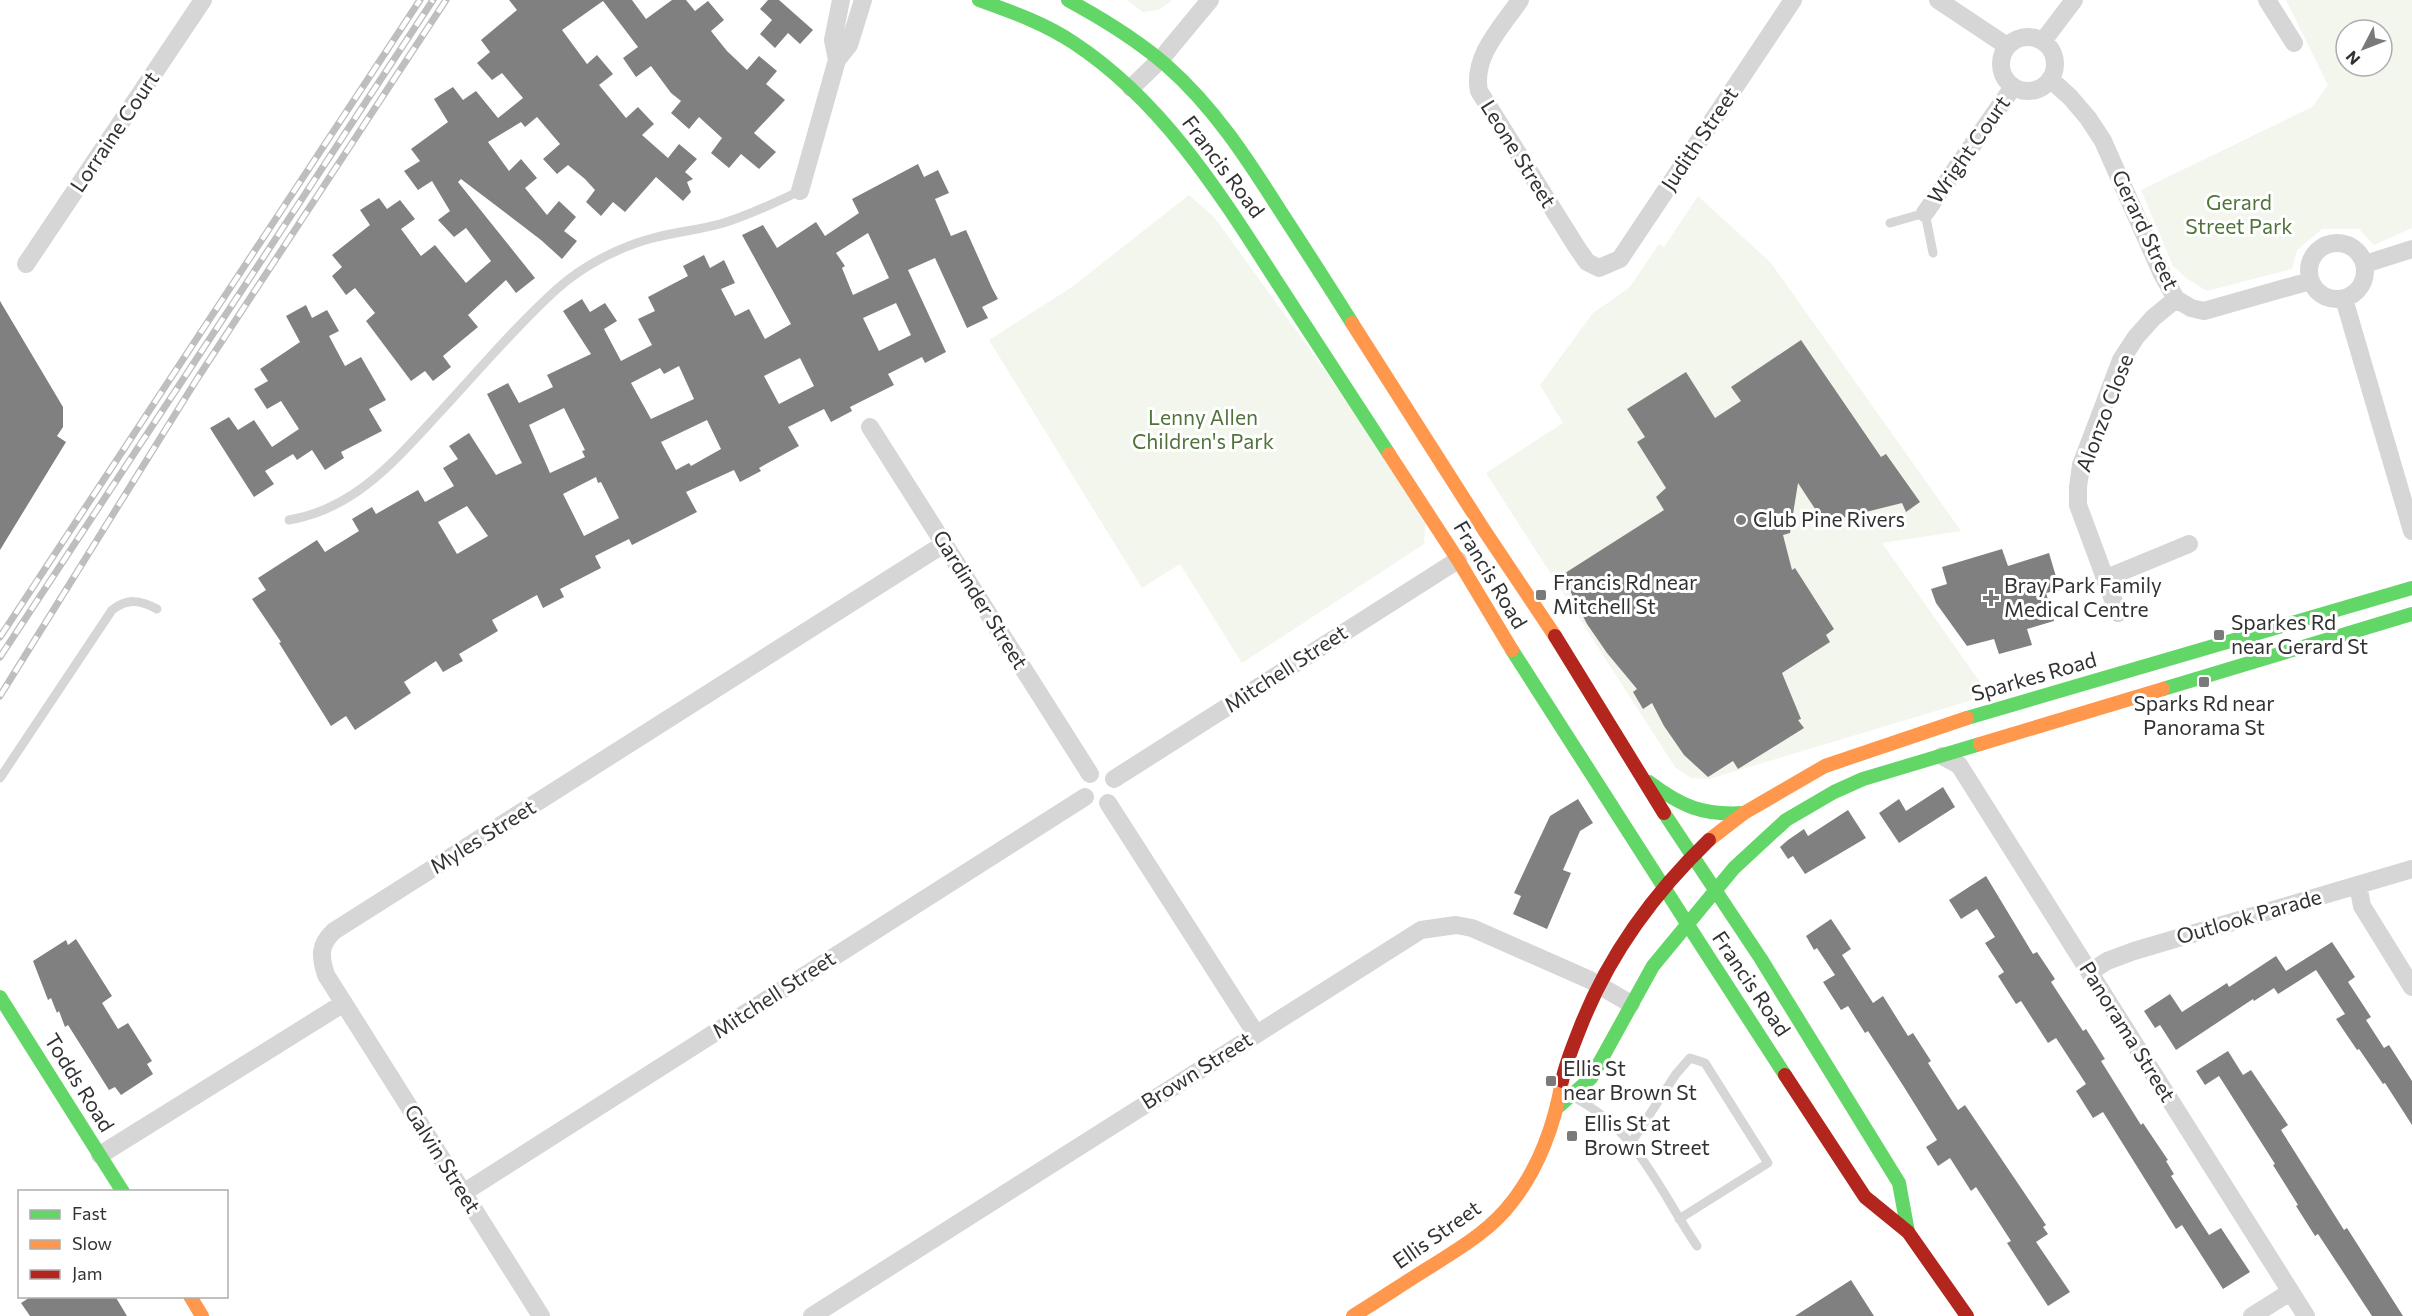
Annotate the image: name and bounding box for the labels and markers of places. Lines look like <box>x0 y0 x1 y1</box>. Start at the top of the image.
place label: Club Pine Rivers <box>1753 506 1905 531</box>
marker: Club Pine Rivers <box>1734 513 1748 527</box>
place label: Francis Rd near Mitchell St <box>1553 569 1697 618</box>
place label: Bray Park Family Medical Centre <box>2004 572 2162 621</box>
marker: Francis Rd near Mitchell St <box>1534 588 1548 602</box>
marker: Bray Park Family Medical Centre <box>1982 589 2000 607</box>
place label: Sparkes Rd near Gerard St <box>2231 609 2368 658</box>
marker: Sparkes Rd near Gerard St <box>2212 628 2226 642</box>
marker: Sparks Rd near Panorama St <box>2197 675 2211 689</box>
place label: Sparks Rd near Panorama St <box>2133 690 2275 739</box>
place label: Ellis St near Brown St <box>1563 1055 1697 1104</box>
marker: Ellis St near Brown St <box>1544 1074 1558 1088</box>
place label: Ellis St at Brown Street <box>1584 1110 1710 1159</box>
marker: Ellis St at Brown Street <box>1565 1129 1579 1143</box>

